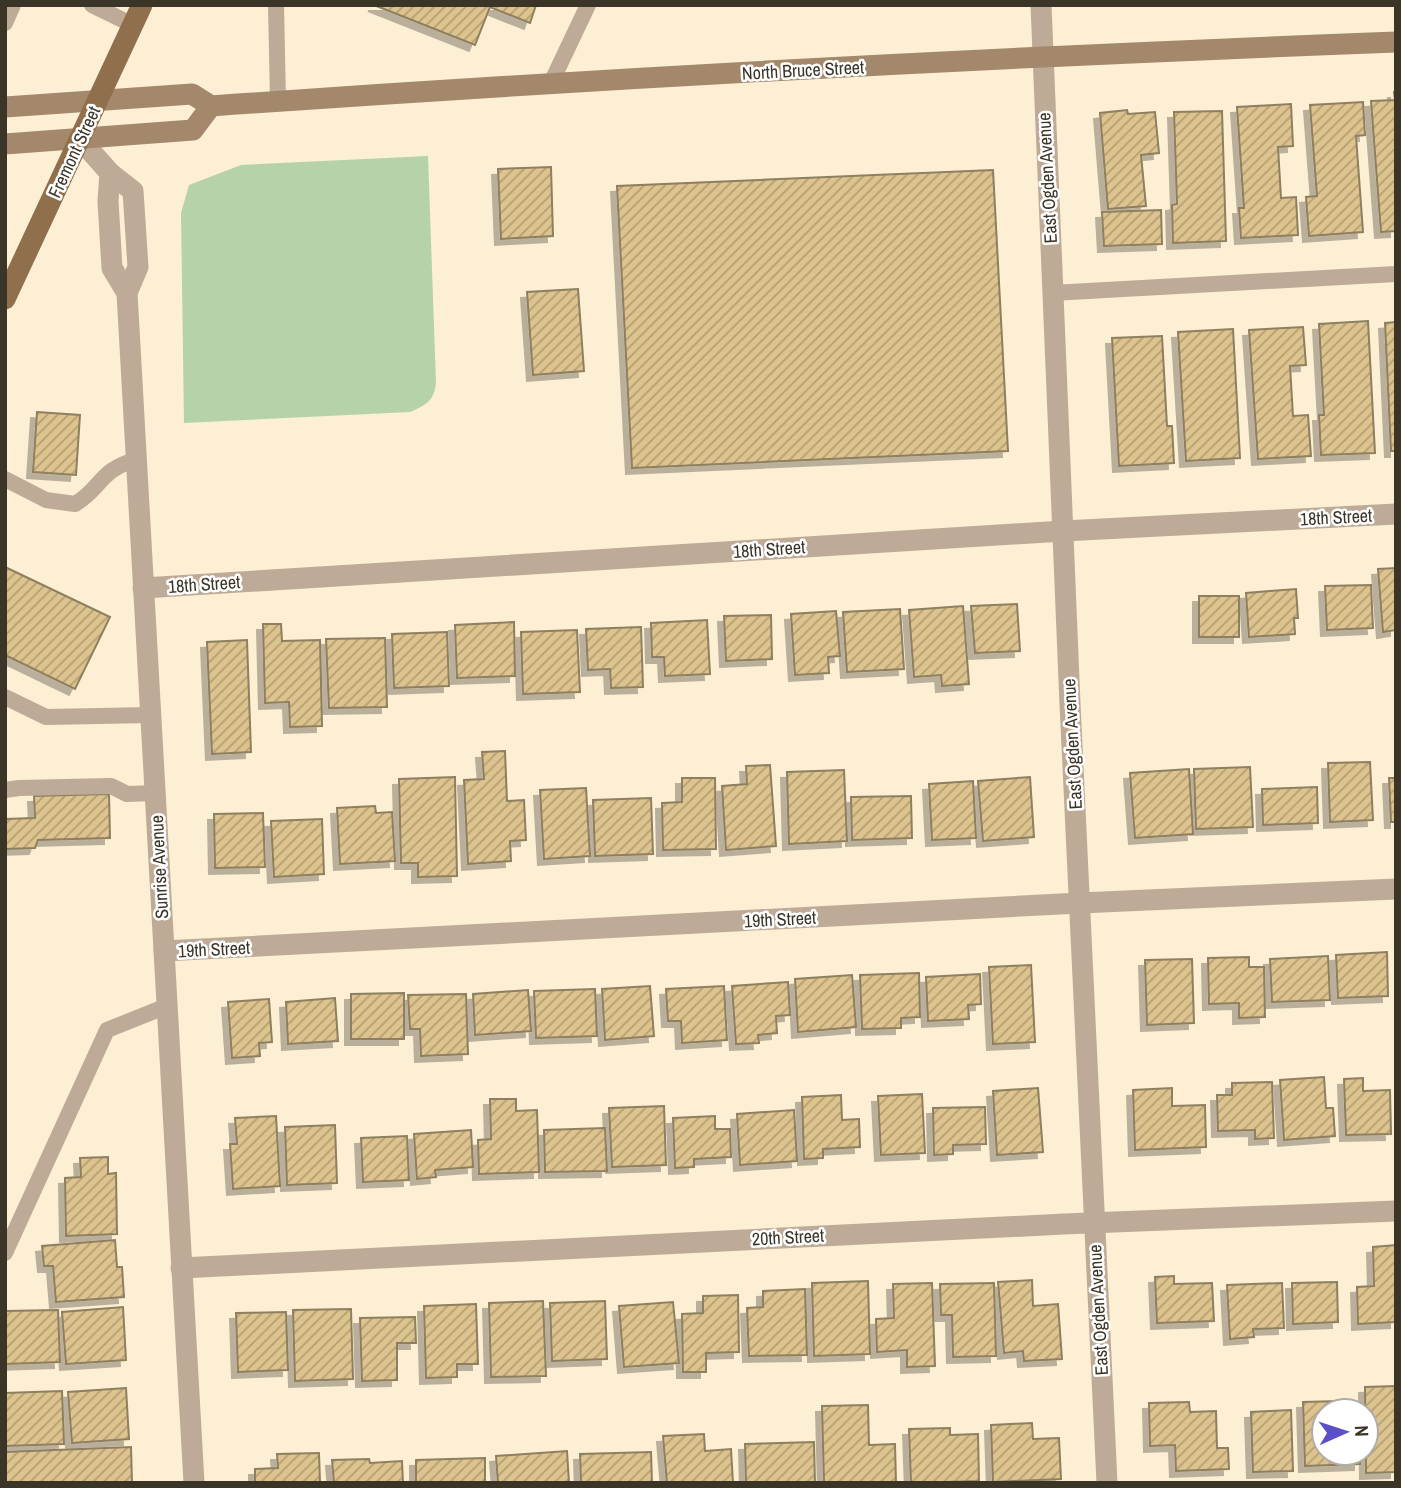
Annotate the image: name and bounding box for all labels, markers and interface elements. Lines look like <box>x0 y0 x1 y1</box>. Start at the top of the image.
street label: North Bruce Street <box>741 54 865 86</box>
street label: Fremont Street <box>42 102 106 202</box>
street label: East Ogden Avenue <box>1031 112 1063 244</box>
street label: 18th Street <box>1299 503 1373 531</box>
street label: 18th Street <box>732 534 806 564</box>
street label: 18th Street <box>167 569 241 599</box>
street label: East Ogden Avenue <box>1056 678 1088 810</box>
street label: Sunrise Avenue <box>144 814 174 920</box>
street label: 19th Street <box>743 905 817 933</box>
street label: 19th Street <box>177 935 251 963</box>
street label: 20th Street <box>751 1223 825 1251</box>
street label: East Ogden Avenue <box>1082 1244 1114 1376</box>
north arrow <box>1310 1397 1380 1467</box>
text: N <box>1349 1425 1375 1437</box>

